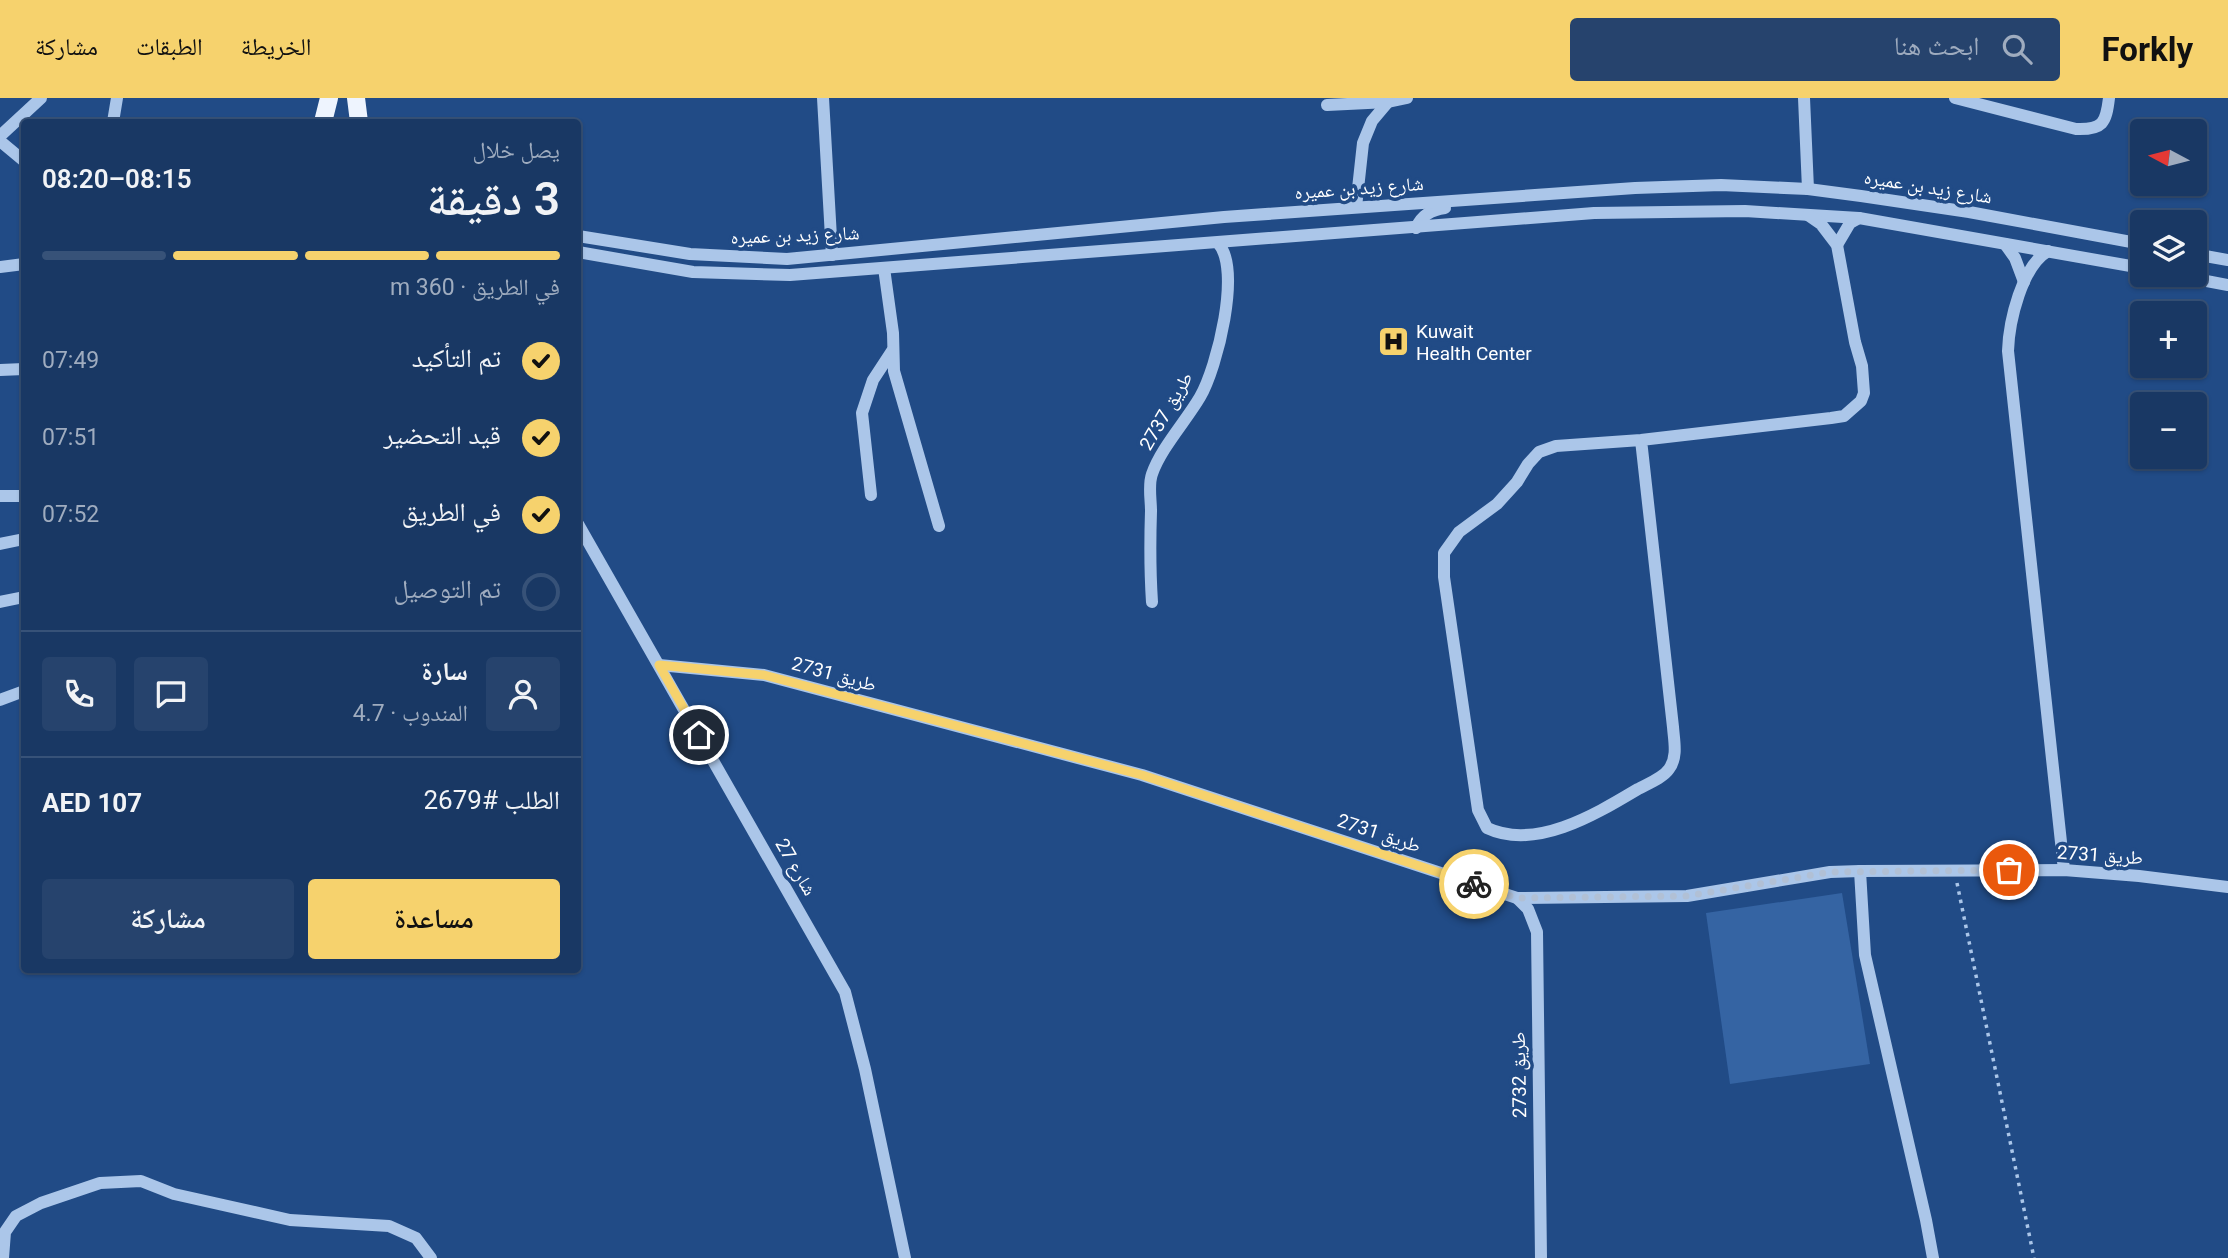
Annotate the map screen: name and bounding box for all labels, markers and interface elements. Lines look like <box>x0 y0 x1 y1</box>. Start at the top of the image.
search box <box>1570 18 2060 81</box>
icon: search <box>1998 30 2036 68</box>
text: Forkly <box>2102 30 2193 69</box>
text: ابحث هنا <box>1894 31 1980 61</box>
text: مشاركة <box>35 33 98 61</box>
text: الطبقات <box>136 33 203 61</box>
text: الخريطة <box>241 33 311 61</box>
north arrow <box>2130 119 2207 196</box>
map controls <box>2130 119 2207 469</box>
text: يصل خلال <box>473 137 560 164</box>
text: 08:15–08:20 <box>42 164 192 194</box>
street label: شارع زيد بن عميره <box>1862 166 1994 208</box>
text: 3 دقيقة <box>427 172 560 226</box>
street label: شارع زيد بن عميره <box>1294 172 1424 204</box>
button: layers <box>2130 210 2207 287</box>
street label: شارع زيد بن عميره <box>730 221 860 249</box>
text: في الطريق · 360 m <box>390 274 560 301</box>
button: + <box>2130 301 2207 378</box>
place label: Kuwait Health Center <box>1416 320 1532 365</box>
hospital icon: Kuwait Health Center <box>1376 325 1410 359</box>
icon: check <box>522 342 560 380</box>
text: تم التأكيد <box>412 343 501 373</box>
text: 07:49 <box>42 347 99 374</box>
street label: طريق 2737 <box>1134 368 1198 454</box>
button: − <box>2130 392 2207 469</box>
icon: check <box>522 419 560 457</box>
text: قيد التحضير <box>383 420 501 450</box>
text: 07:51 <box>42 424 99 451</box>
icon: check <box>522 496 560 534</box>
text: في الطريق <box>402 497 501 527</box>
text: 07:52 <box>42 501 99 528</box>
text: تم التوصيل <box>394 574 501 604</box>
street label: طريق 2731 <box>789 652 879 696</box>
text: سارة <box>421 656 468 686</box>
button: phone <box>42 657 116 731</box>
button: chat <box>134 657 208 731</box>
button: person <box>486 657 560 731</box>
text: المندوب · 4.7 <box>353 700 468 727</box>
pin <box>669 705 729 765</box>
icon: home <box>680 716 718 754</box>
text: الطلب #2679 <box>423 785 560 815</box>
text: AED 107 <box>42 788 142 818</box>
street label: طريق 2731 <box>1334 809 1424 857</box>
street label: شارع 27 <box>770 834 822 900</box>
pin <box>1979 840 2039 900</box>
street label: طريق 2731 <box>2056 841 2144 869</box>
courier <box>1439 849 1509 919</box>
icon: bag <box>1990 851 2028 889</box>
icon: bike <box>1455 865 1493 903</box>
button: مشاركة <box>42 879 294 959</box>
button: مساعدة <box>308 879 560 959</box>
street label: طريق 2732 <box>1507 1032 1531 1118</box>

